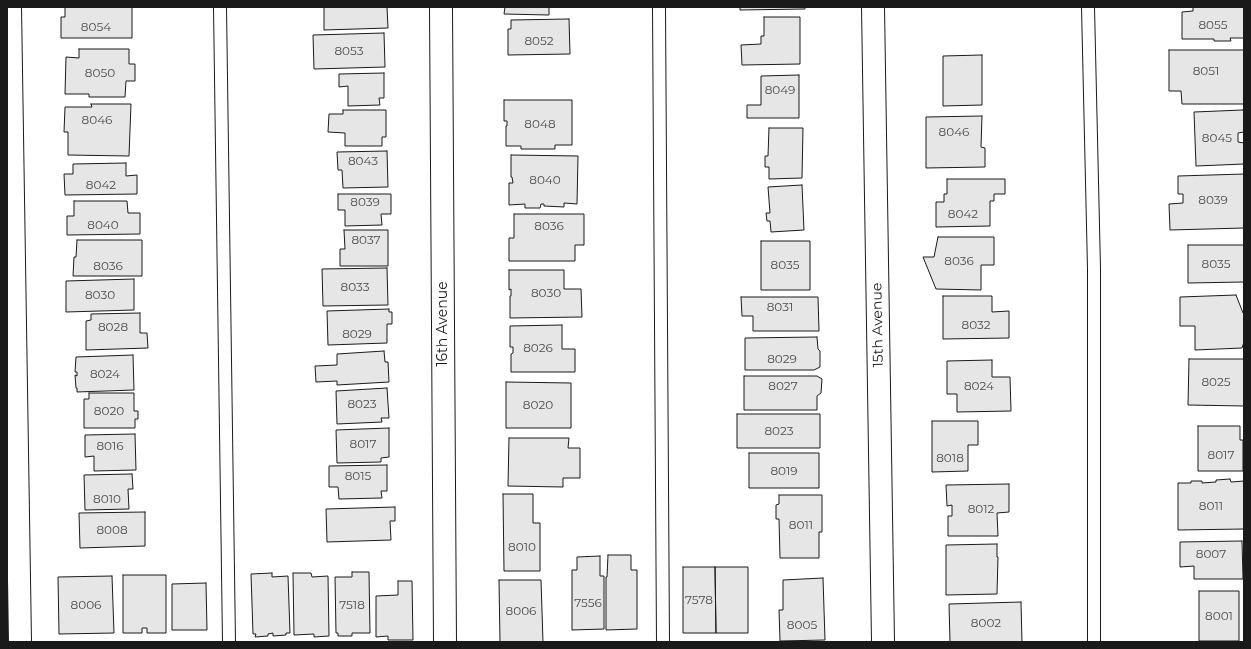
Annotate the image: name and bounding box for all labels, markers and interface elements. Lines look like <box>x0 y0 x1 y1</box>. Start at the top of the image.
house number: 8055 <box>1198 18 1228 32</box>
house number: 8054 <box>81 20 111 34</box>
house number: 8052 <box>524 34 554 48</box>
house number: 8053 <box>334 44 364 58</box>
house number: 8051 <box>1193 64 1219 78</box>
house number: 8050 <box>85 66 115 80</box>
house number: 8049 <box>765 83 795 97</box>
house number: 8046 <box>82 113 112 127</box>
house number: 8048 <box>524 117 556 131</box>
house number: 8046 <box>939 125 969 139</box>
house number: 8045 <box>1202 131 1232 145</box>
house number: 8043 <box>348 154 378 168</box>
house number: 8040 <box>529 173 561 187</box>
house number: 8042 <box>86 178 116 192</box>
house number: 8039 <box>1198 193 1228 207</box>
house number: 8039 <box>350 195 380 209</box>
house number: 8042 <box>948 207 978 221</box>
house number: 8040 <box>87 218 119 232</box>
house number: 8036 <box>534 219 564 233</box>
house number: 8037 <box>351 233 381 247</box>
house number: 8036 <box>944 254 974 268</box>
house number: 8035 <box>1202 257 1230 271</box>
house number: 8035 <box>771 258 799 272</box>
house number: 8036 <box>93 259 123 273</box>
house number: 8033 <box>341 280 369 294</box>
street label: 16th Avenue <box>435 281 451 367</box>
street label: 15th Avenue <box>869 283 887 367</box>
house number: 8030 <box>531 286 561 300</box>
house number: 8030 <box>85 288 115 302</box>
house number: 8031 <box>767 300 793 314</box>
house number: 8032 <box>961 318 991 332</box>
house number: 8028 <box>98 320 128 334</box>
house number: 8029 <box>342 327 372 341</box>
house number: 8026 <box>523 341 553 355</box>
house number: 8029 <box>767 352 797 366</box>
house number: 8024 <box>90 367 120 381</box>
house number: 8025 <box>1201 375 1231 389</box>
house number: 8027 <box>768 379 798 393</box>
house number: 8024 <box>964 379 994 393</box>
house number: 8023 <box>347 397 377 411</box>
house number: 8020 <box>523 398 553 412</box>
house number: 8020 <box>94 404 124 418</box>
house number: 8023 <box>764 424 794 438</box>
house number: 8017 <box>350 437 376 451</box>
house number: 8016 <box>96 439 124 453</box>
house number: 8017 <box>1208 448 1234 462</box>
house number: 8018 <box>936 451 964 465</box>
house number: 8019 <box>770 464 798 478</box>
house number: 8015 <box>345 469 371 483</box>
house number: 8010 <box>93 492 121 506</box>
house number: 8011 <box>1199 499 1223 513</box>
house number: 8012 <box>968 502 994 516</box>
house number: 8011 <box>789 518 813 532</box>
house number: 8008 <box>96 523 128 537</box>
house number: 8010 <box>508 540 536 554</box>
house number: 8007 <box>1196 547 1226 561</box>
house number: 7578 <box>685 593 713 607</box>
house number: 7556 <box>574 596 602 610</box>
house number: 8006 <box>71 598 101 612</box>
house number: 7518 <box>339 598 365 612</box>
house number: 8006 <box>506 604 536 618</box>
house number: 8001 <box>1205 609 1233 623</box>
house number: 8002 <box>971 616 1001 630</box>
house number: 8005 <box>787 618 817 632</box>

